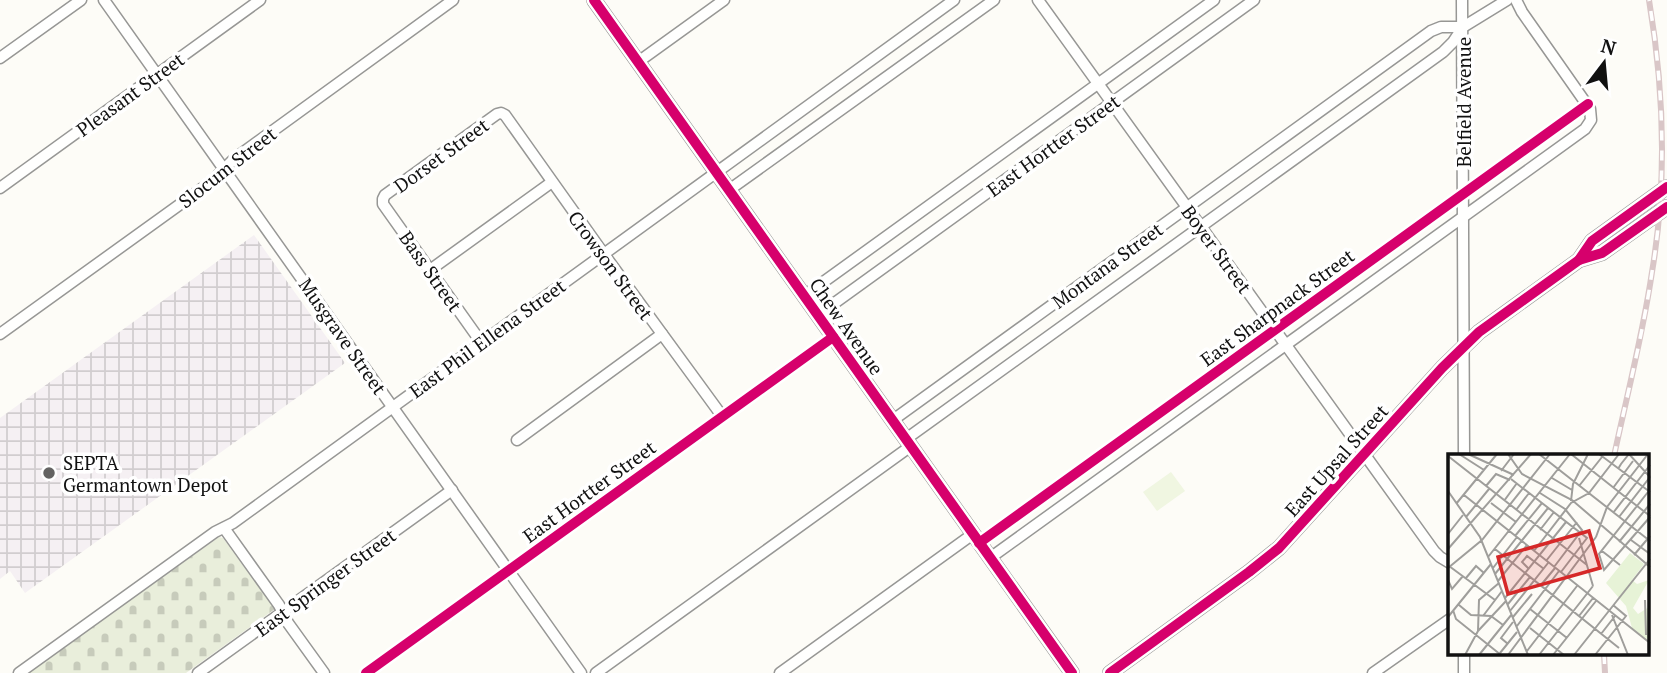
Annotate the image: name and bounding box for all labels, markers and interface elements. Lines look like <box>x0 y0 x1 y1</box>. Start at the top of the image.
north arrow <box>1569 28 1639 98</box>
text: N <box>1598 32 1620 60</box>
street label: Belfield Avenue <box>1451 37 1476 167</box>
street label: Pleasant Street <box>71 46 189 142</box>
street label: East Hortter Street <box>982 88 1124 202</box>
street label: Dorset Street <box>389 112 493 198</box>
street label: Slocum Street <box>173 121 281 213</box>
street label: Boyer Street <box>1177 200 1257 298</box>
street label: Crowson Street <box>563 205 659 325</box>
street label: Montana Street <box>1047 216 1167 314</box>
street label: Bass Street <box>394 226 468 316</box>
street label: East Sharpnack Street <box>1195 243 1359 371</box>
street label: Chew Avenue <box>804 272 890 380</box>
street label: Musgrave Street <box>294 273 392 399</box>
street label: East Phil Ellena Street <box>404 273 570 403</box>
street label: East Upsal Street <box>1279 399 1393 521</box>
street label: East Hortter Street <box>518 434 660 548</box>
place label: SEPTA Germantown Depot <box>63 450 228 497</box>
inset map <box>1448 454 1650 656</box>
marker: SEPTA Germantown Depot <box>41 465 57 481</box>
street label: East Springer Street <box>250 523 400 641</box>

